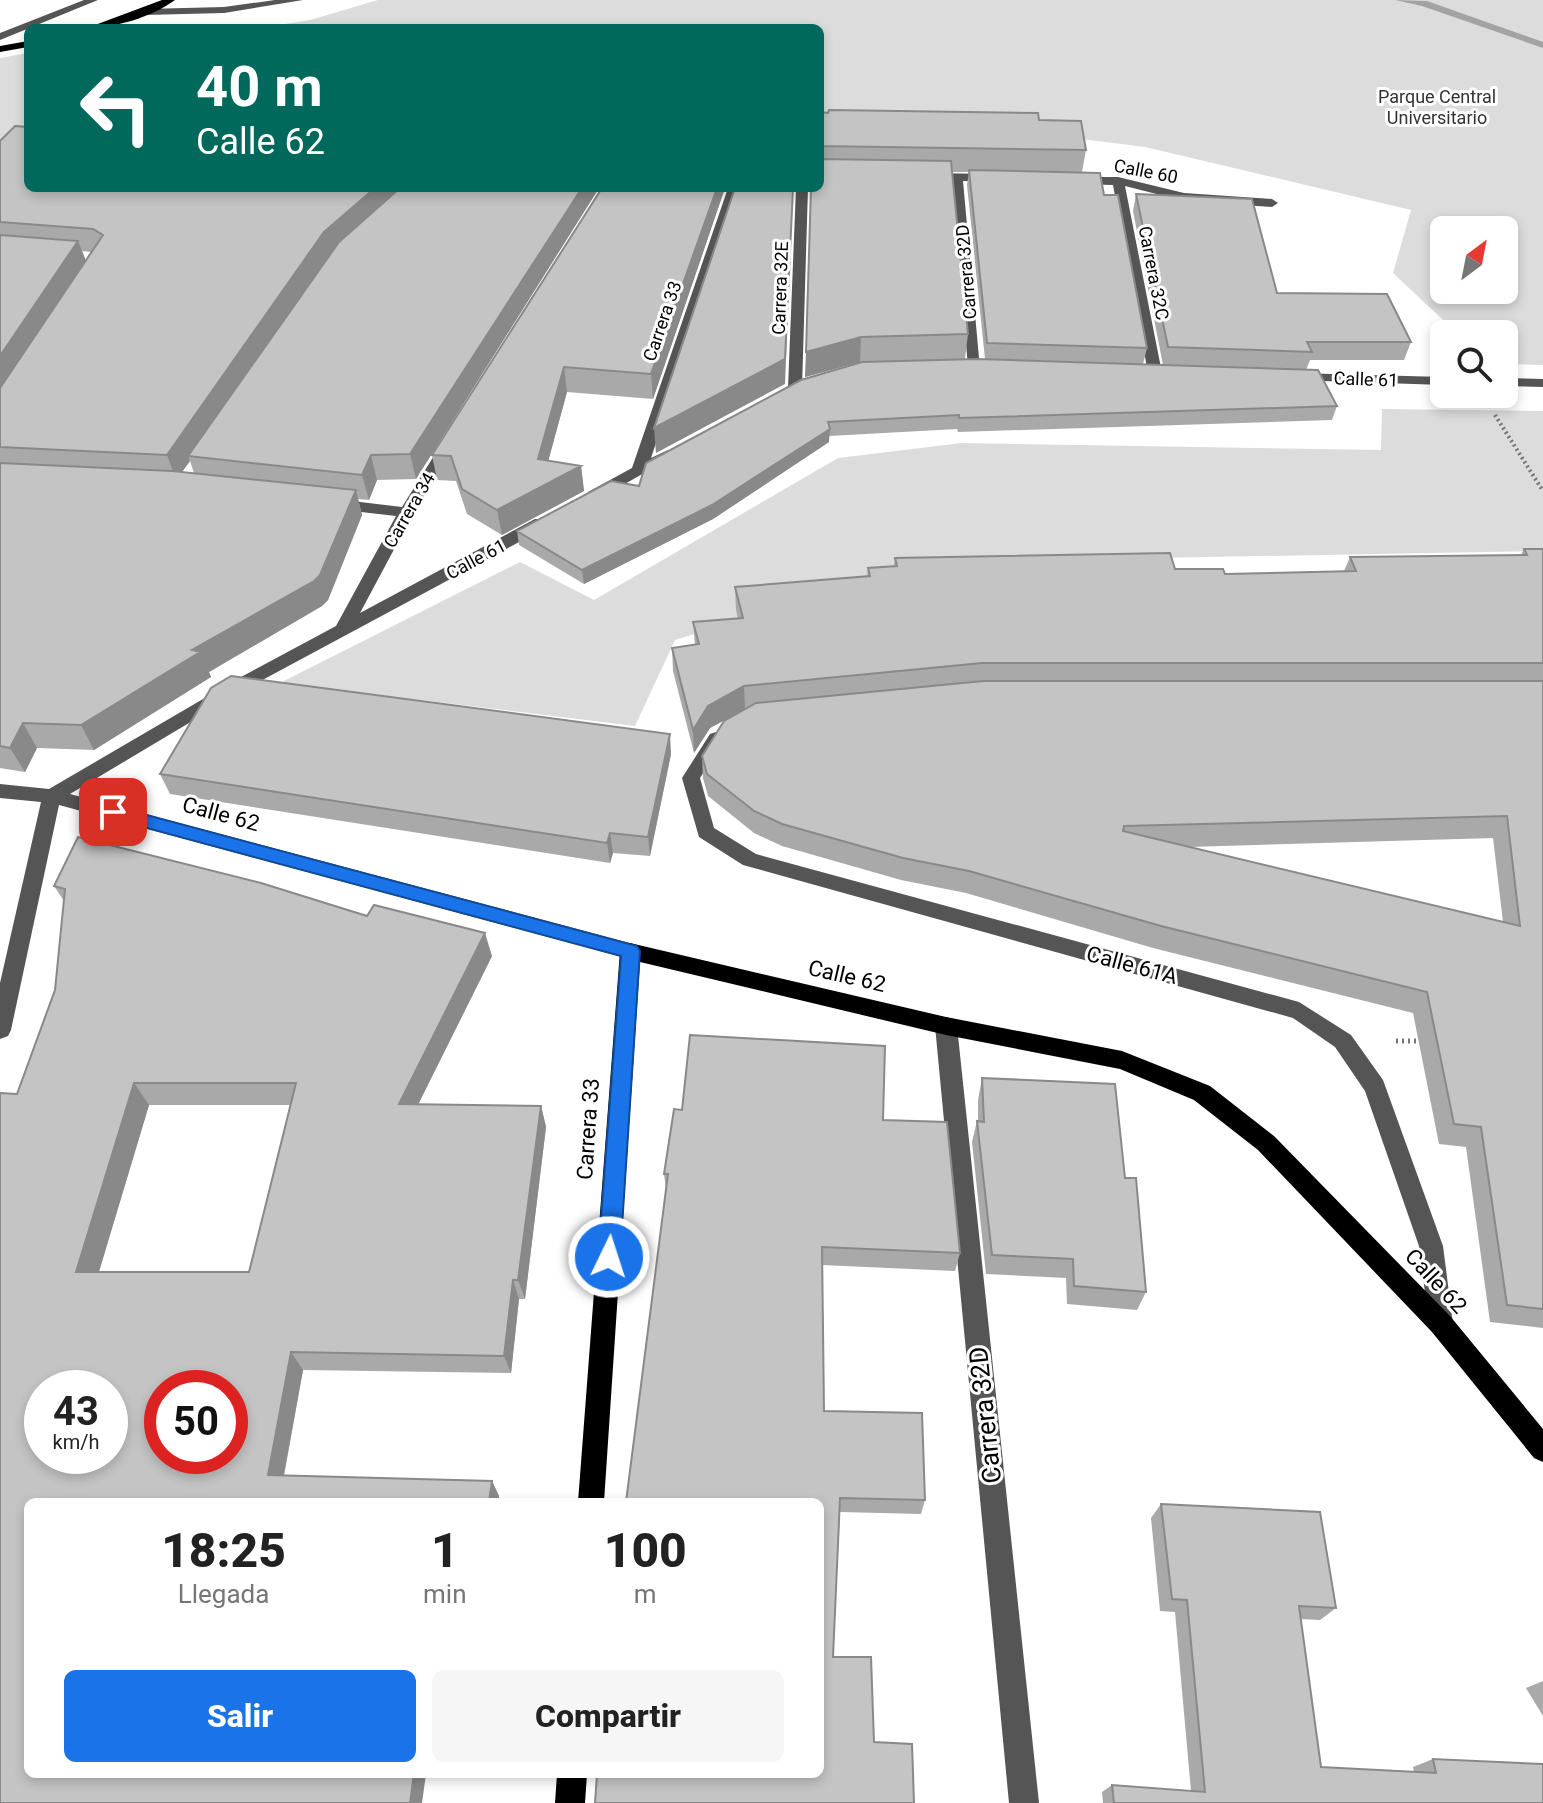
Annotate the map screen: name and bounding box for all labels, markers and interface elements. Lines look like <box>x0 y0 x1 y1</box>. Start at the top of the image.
text: 40 m <box>196 54 323 120</box>
icon: left <box>64 56 168 160</box>
park label: Parque Central Universitario <box>1378 86 1496 128</box>
text: Calle 62 <box>196 121 325 163</box>
street label: Calle 60 <box>1112 155 1180 187</box>
north arrow <box>1430 216 1518 304</box>
map controls <box>1430 216 1518 408</box>
street label: Carrera 32D <box>951 224 981 320</box>
street label: Carrera 32C <box>1135 224 1173 322</box>
street label: Carrera 32E <box>768 241 792 335</box>
street label: Carrera 33 <box>639 278 685 364</box>
button: search <box>1430 320 1518 408</box>
street label: Calle 61 <box>1333 367 1399 391</box>
street label: Carrera 34 <box>379 469 439 551</box>
street label: Calle 61 <box>443 535 509 583</box>
pin <box>79 778 147 846</box>
icon: arrive <box>91 790 135 834</box>
street label: Calle 62 <box>180 792 262 836</box>
street label: Calle 61A <box>1084 941 1181 989</box>
street label: Calle 62 <box>806 955 888 997</box>
street label: Carrera 33 <box>572 1077 604 1181</box>
position arrow <box>567 1215 651 1299</box>
street label: Calle 62 <box>1400 1244 1472 1318</box>
street label: Carrera 32D <box>963 1345 1007 1485</box>
speed limit sign: 50 <box>144 1370 248 1474</box>
text: 43 <box>53 1388 99 1435</box>
text: km/h <box>53 1430 99 1454</box>
text: 18:25 <box>161 1522 286 1579</box>
text: 1 <box>431 1522 459 1579</box>
text: 100 <box>604 1522 687 1579</box>
text: Llegada <box>178 1579 269 1609</box>
text: min <box>423 1579 467 1609</box>
text: m <box>634 1579 657 1609</box>
button: Salir <box>64 1670 416 1762</box>
button: Compartir <box>432 1670 784 1762</box>

